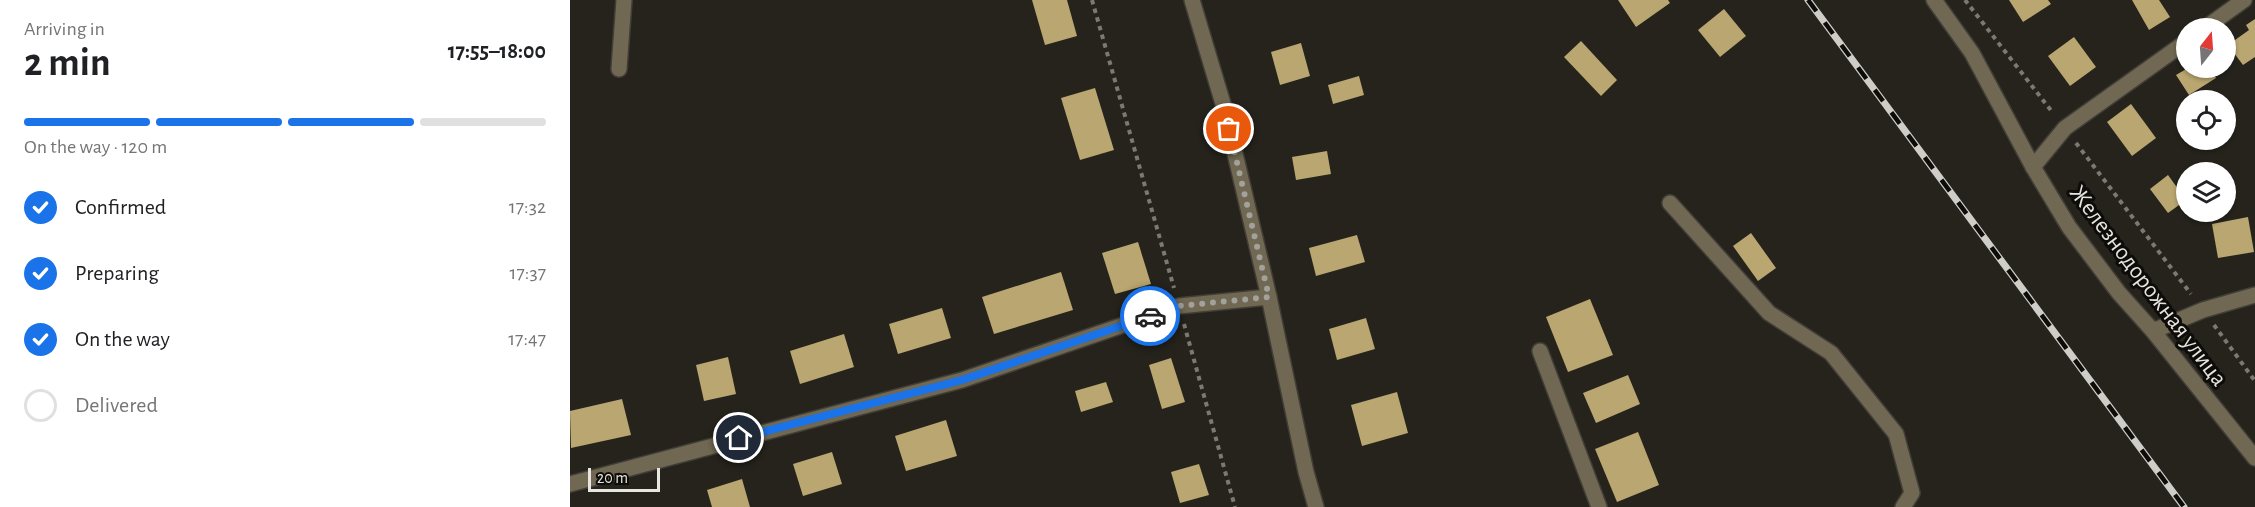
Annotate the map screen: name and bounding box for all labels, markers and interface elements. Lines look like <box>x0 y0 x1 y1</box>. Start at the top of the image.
north arrow <box>2176 18 2236 78</box>
map controls <box>2176 18 2236 222</box>
text: Arriving in <box>24 19 105 39</box>
text: 17:55–18:00 <box>448 40 546 62</box>
text: 2 min <box>24 44 111 83</box>
button: locate <box>2176 90 2236 150</box>
pin <box>1203 103 1254 154</box>
icon: bag <box>1212 112 1245 145</box>
text: On the way · 120 m <box>24 137 167 157</box>
button: layers <box>2176 162 2236 222</box>
street label: Железнодорожная улица <box>2065 181 2231 391</box>
icon: check <box>24 191 57 224</box>
text: Confirmed <box>75 196 166 218</box>
text: 17:32 <box>509 197 546 217</box>
icon: check <box>24 257 57 290</box>
text: Preparing <box>75 262 159 284</box>
text: 17:37 <box>510 263 546 283</box>
courier <box>1120 286 1180 346</box>
icon: car <box>1134 300 1167 333</box>
icon: check <box>24 323 57 356</box>
text: On the way <box>75 328 170 350</box>
text: 17:47 <box>508 329 546 349</box>
text: Delivered <box>75 394 158 416</box>
pin <box>713 412 764 463</box>
icon: home <box>722 421 755 454</box>
scale bar <box>588 465 660 492</box>
text: 20 m <box>597 470 628 486</box>

